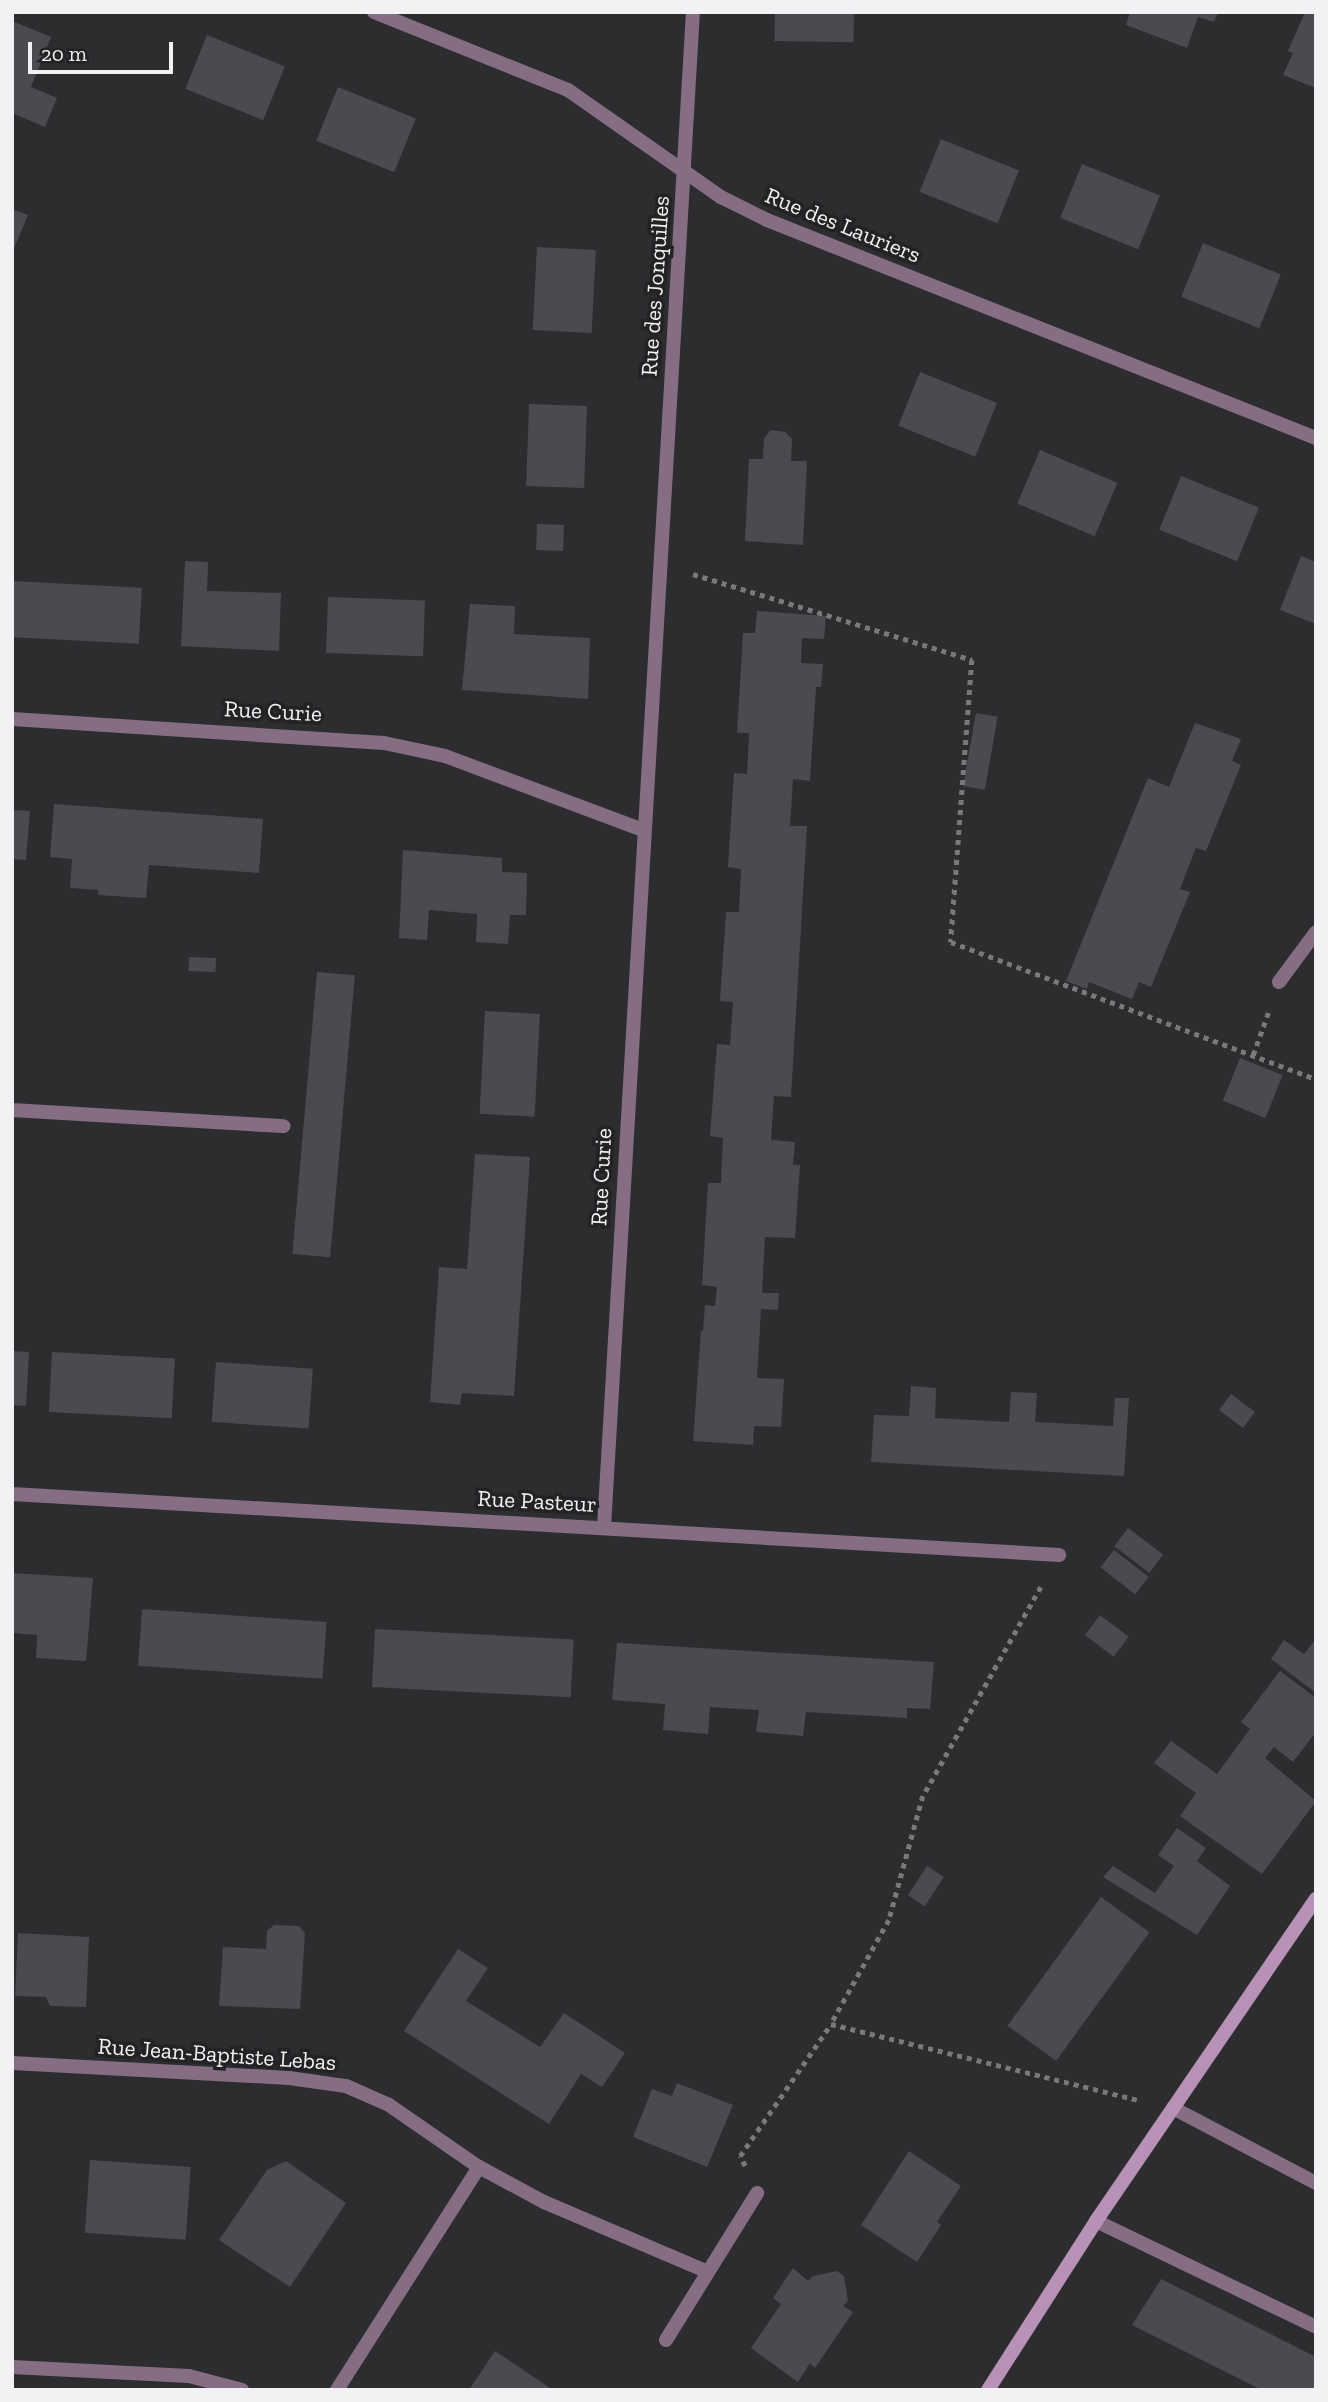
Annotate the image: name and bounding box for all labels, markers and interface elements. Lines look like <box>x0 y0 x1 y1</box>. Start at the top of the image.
scale bar <box>32 28 177 72</box>
text: 20 m <box>41 41 87 66</box>
street label: Rue des Lauriers <box>761 181 925 269</box>
street label: Rue des Jonquilles <box>635 195 675 377</box>
street label: Rue Curie <box>223 695 323 727</box>
street label: Rue Curie <box>585 1127 617 1227</box>
street label: Rue Pasteur <box>477 1484 597 1518</box>
street label: Rue Jean-Baptiste Lebas <box>97 2032 337 2076</box>

